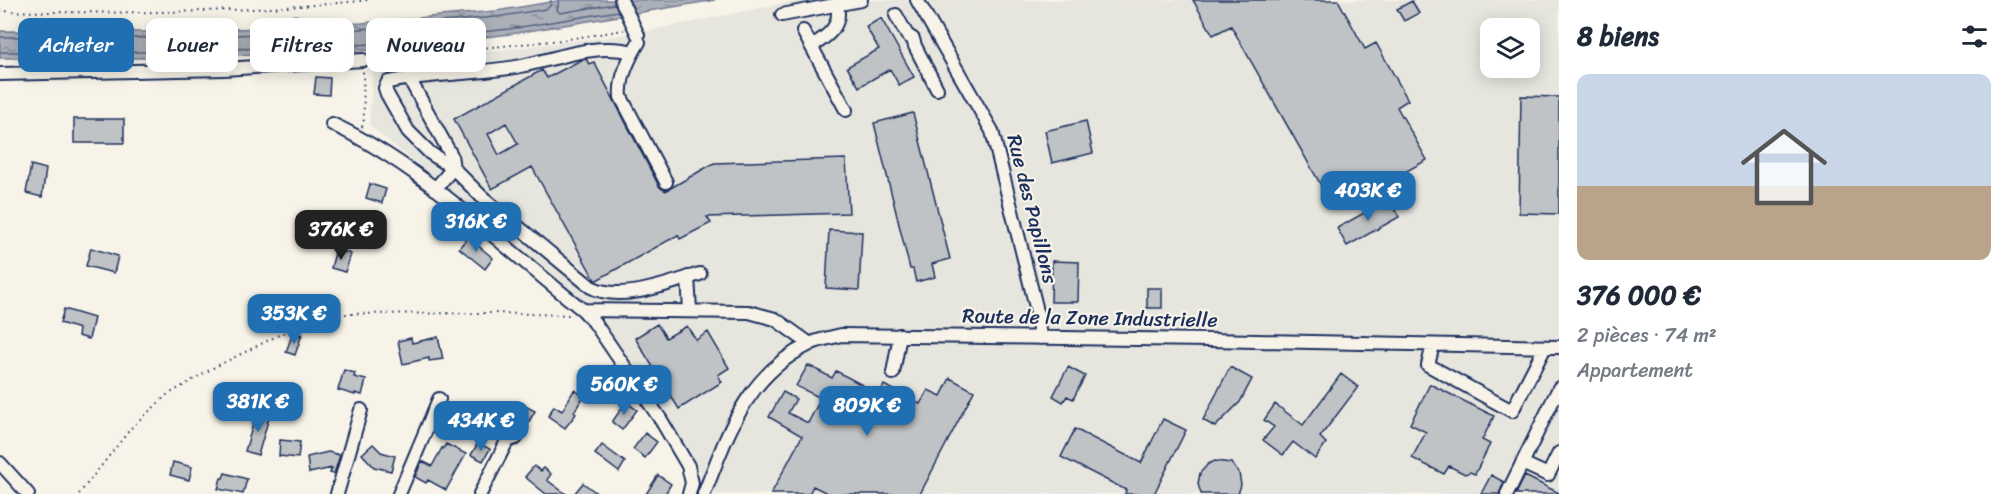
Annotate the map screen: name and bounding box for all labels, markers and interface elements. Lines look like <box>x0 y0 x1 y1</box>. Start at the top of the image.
text: 8 biens <box>1577 13 1659 59</box>
chip: Acheter <box>18 18 134 72</box>
chip: Louer <box>146 18 238 72</box>
chip: Filtres <box>250 18 354 72</box>
chip: Nouveau <box>366 18 486 72</box>
map controls <box>1480 18 1540 78</box>
button: layers <box>1480 18 1540 78</box>
icon: filters <box>1958 20 1991 53</box>
icon: home <box>1730 113 1838 221</box>
street label: Rue des Papillons <box>997 131 1068 288</box>
pin: 403K € <box>1319 171 1417 222</box>
text: 403K € <box>1335 173 1401 208</box>
pin: 316K € <box>427 202 525 253</box>
text: 316K € <box>445 204 507 239</box>
pin: 376K € <box>292 210 390 261</box>
text: 376K € <box>309 212 373 247</box>
text: 376 000 € <box>1577 272 1701 318</box>
pin: 353K € <box>245 294 343 345</box>
text: 353K € <box>262 296 326 331</box>
street label: Route de la Zone Industrielle <box>962 298 1218 338</box>
text: 2 pièces · 74 m² <box>1577 318 1717 353</box>
text: Appartement <box>1577 353 1693 388</box>
pin: 560K € <box>575 365 673 416</box>
text: 560K € <box>591 367 657 402</box>
pin: 381K € <box>209 382 307 433</box>
text: 381K € <box>227 384 289 419</box>
pin: 809K € <box>818 386 916 437</box>
text: 809K € <box>833 388 901 423</box>
pin: 434K € <box>432 401 530 452</box>
text: 434K € <box>448 403 514 438</box>

